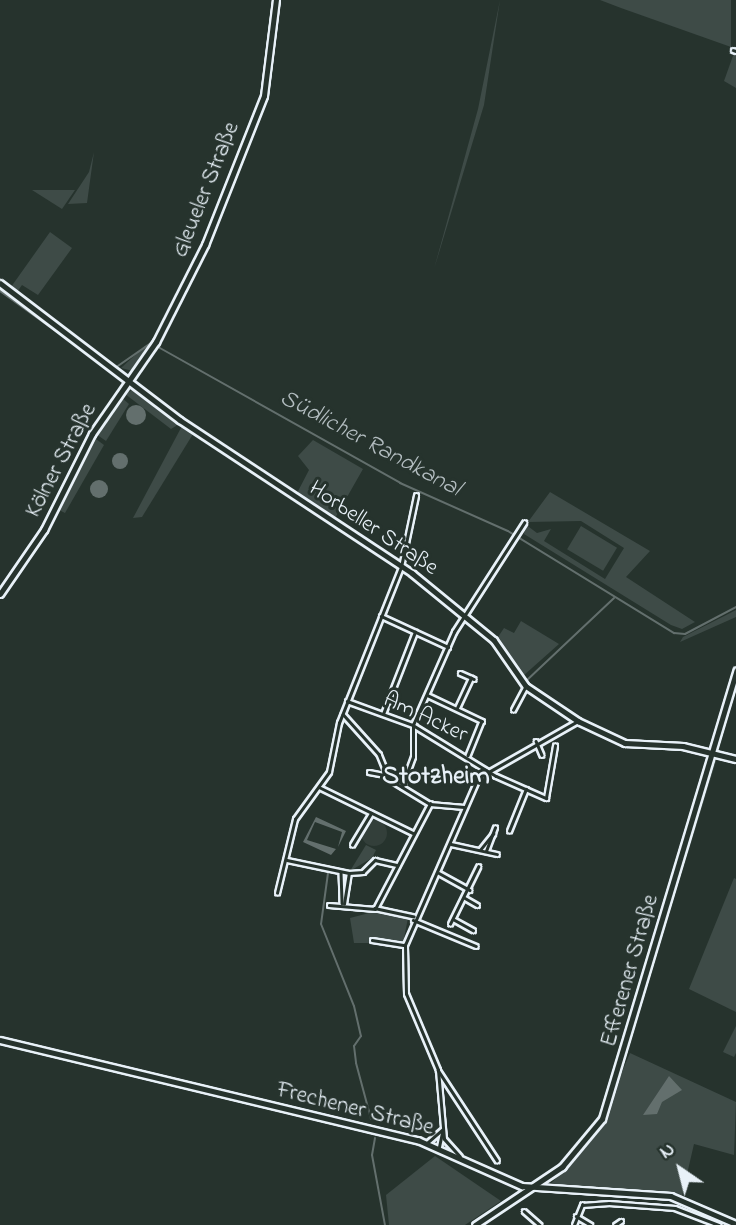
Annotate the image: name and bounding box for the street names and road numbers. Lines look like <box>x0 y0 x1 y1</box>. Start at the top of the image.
street label: Gleueler Straße <box>167 118 247 262</box>
street label: Kölner Straße <box>20 399 104 523</box>
street label: Horbeller Straße <box>303 476 443 582</box>
street label: Am Acker <box>379 687 471 749</box>
street label: Efferener Straße <box>596 892 666 1050</box>
street label: Frechener Straße <box>274 1077 436 1143</box>

